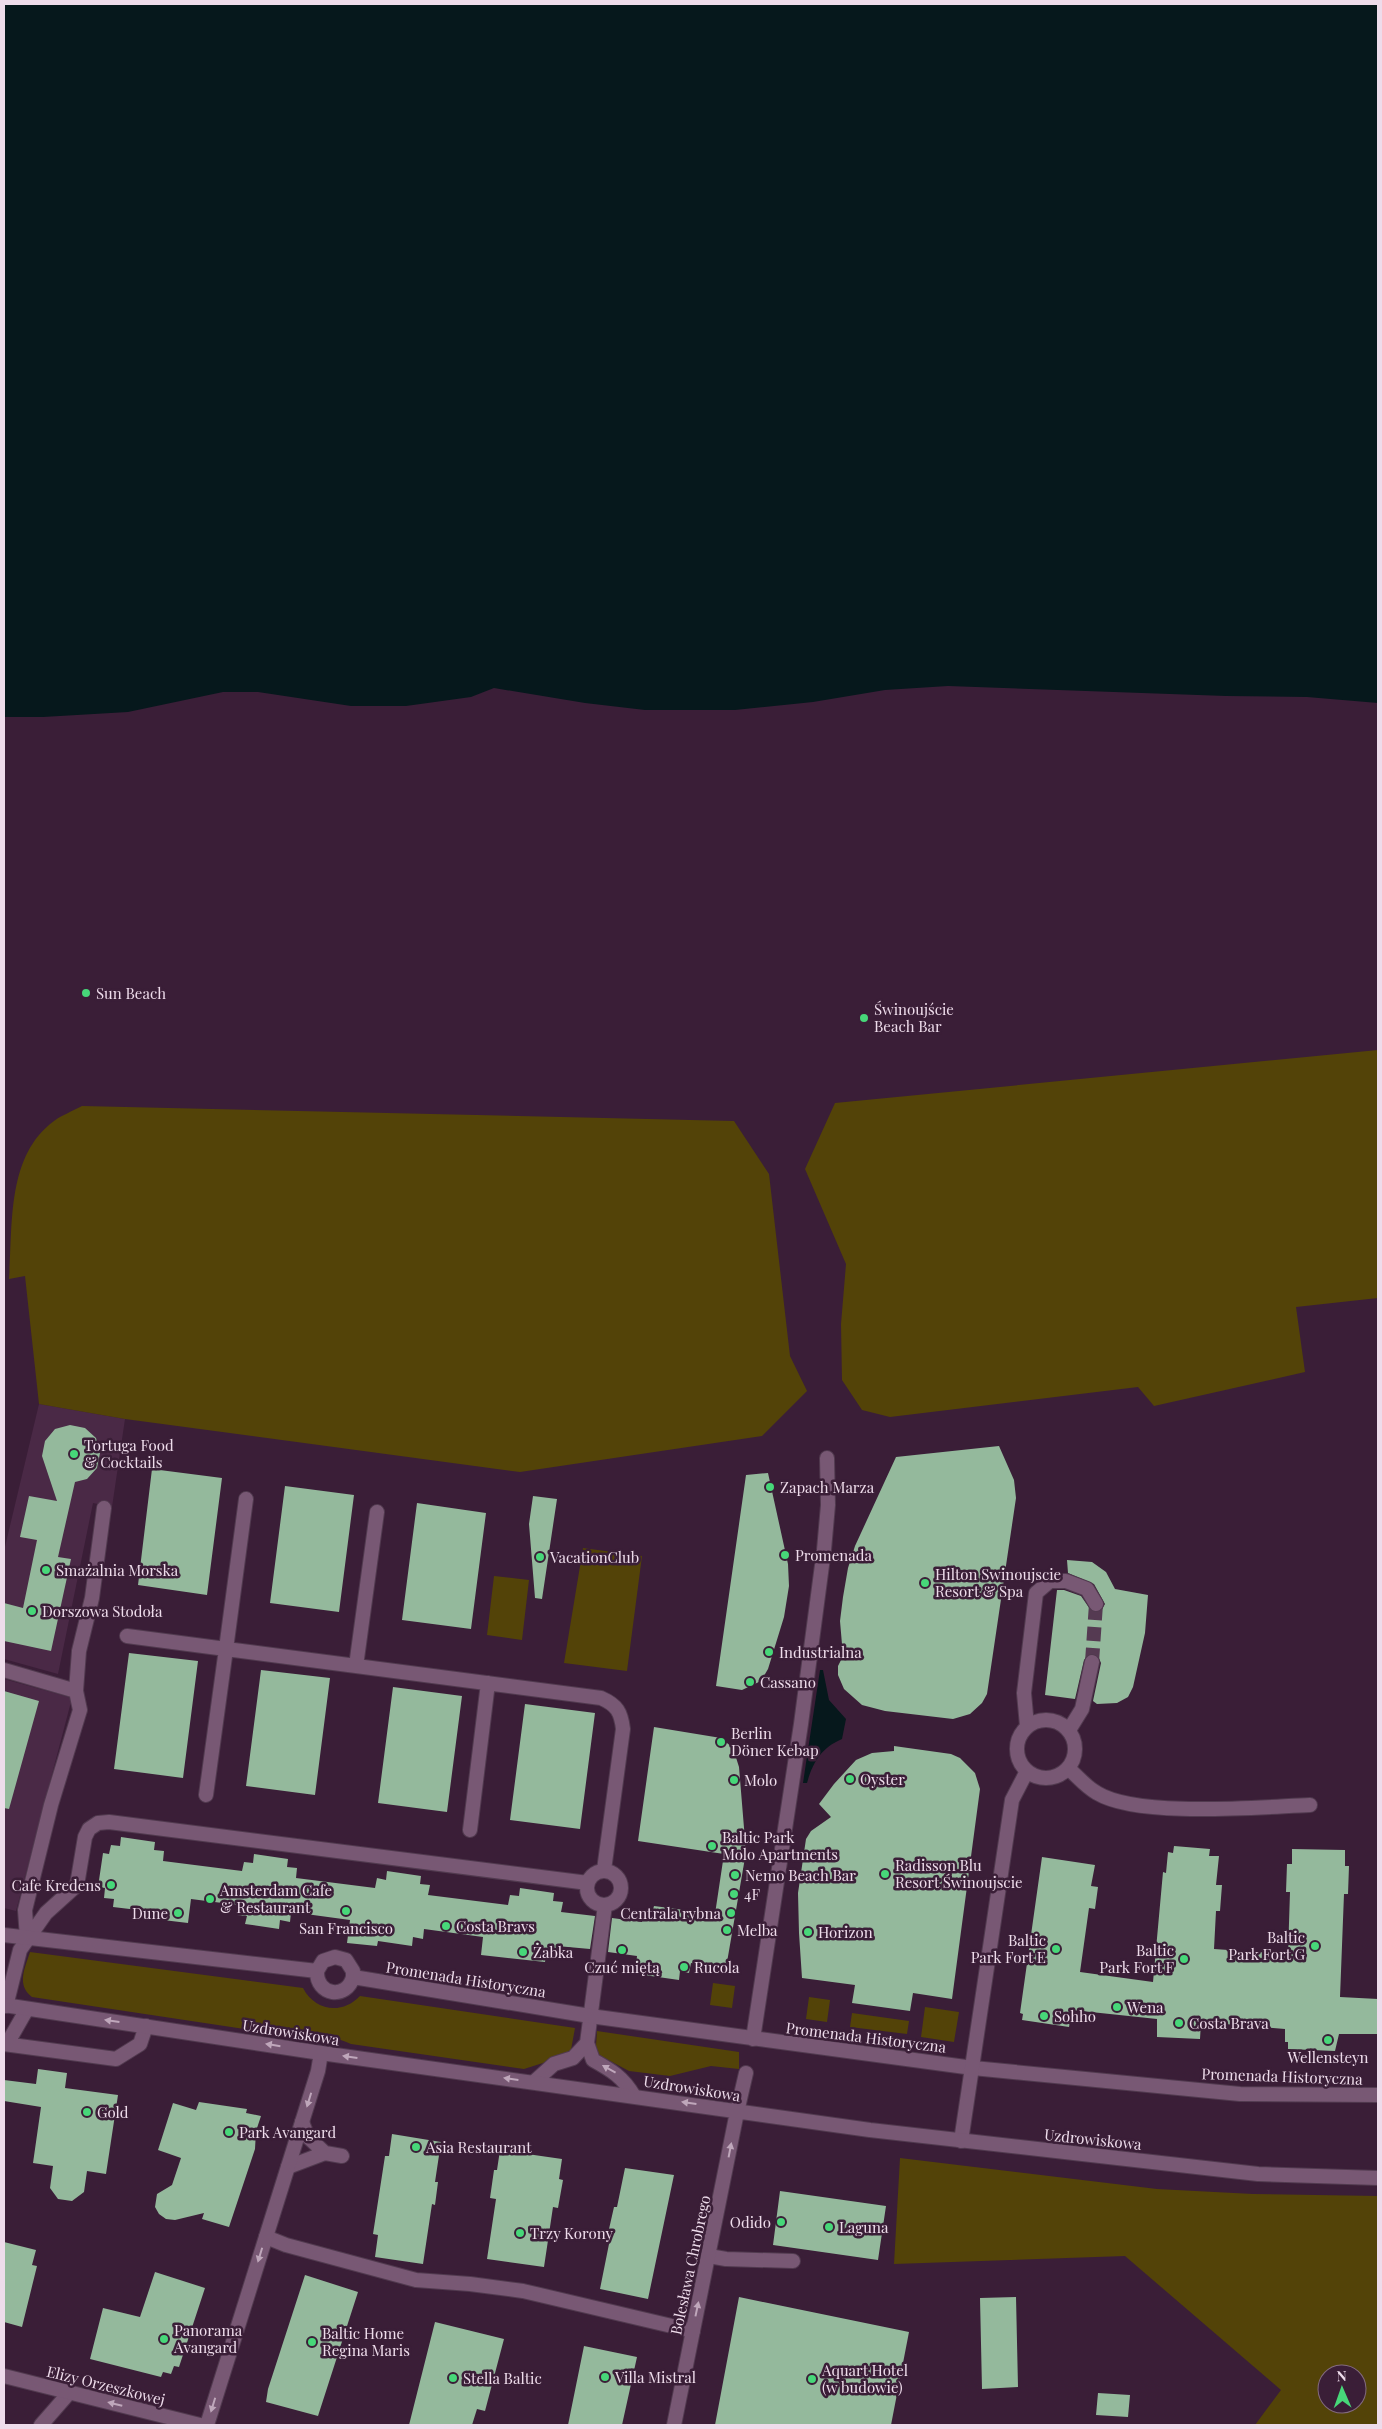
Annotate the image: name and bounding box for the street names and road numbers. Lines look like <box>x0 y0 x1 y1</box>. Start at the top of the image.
street label: Promenada Historyczna <box>385 1956 548 2002</box>
street label: Uzdrowiskowa <box>241 2014 341 2050</box>
street label: Promenada Historyczna <box>785 2017 948 2057</box>
street label: Promenada Historyczna <box>1201 2063 1364 2089</box>
street label: Uzdrowiskowa <box>642 2070 742 2106</box>
street label: Uzdrowiskowa <box>1043 2124 1143 2154</box>
street label: Bolesława Chrobrego <box>665 2193 715 2337</box>
street label: Elizy Orzeszkowej <box>45 2361 167 2409</box>

